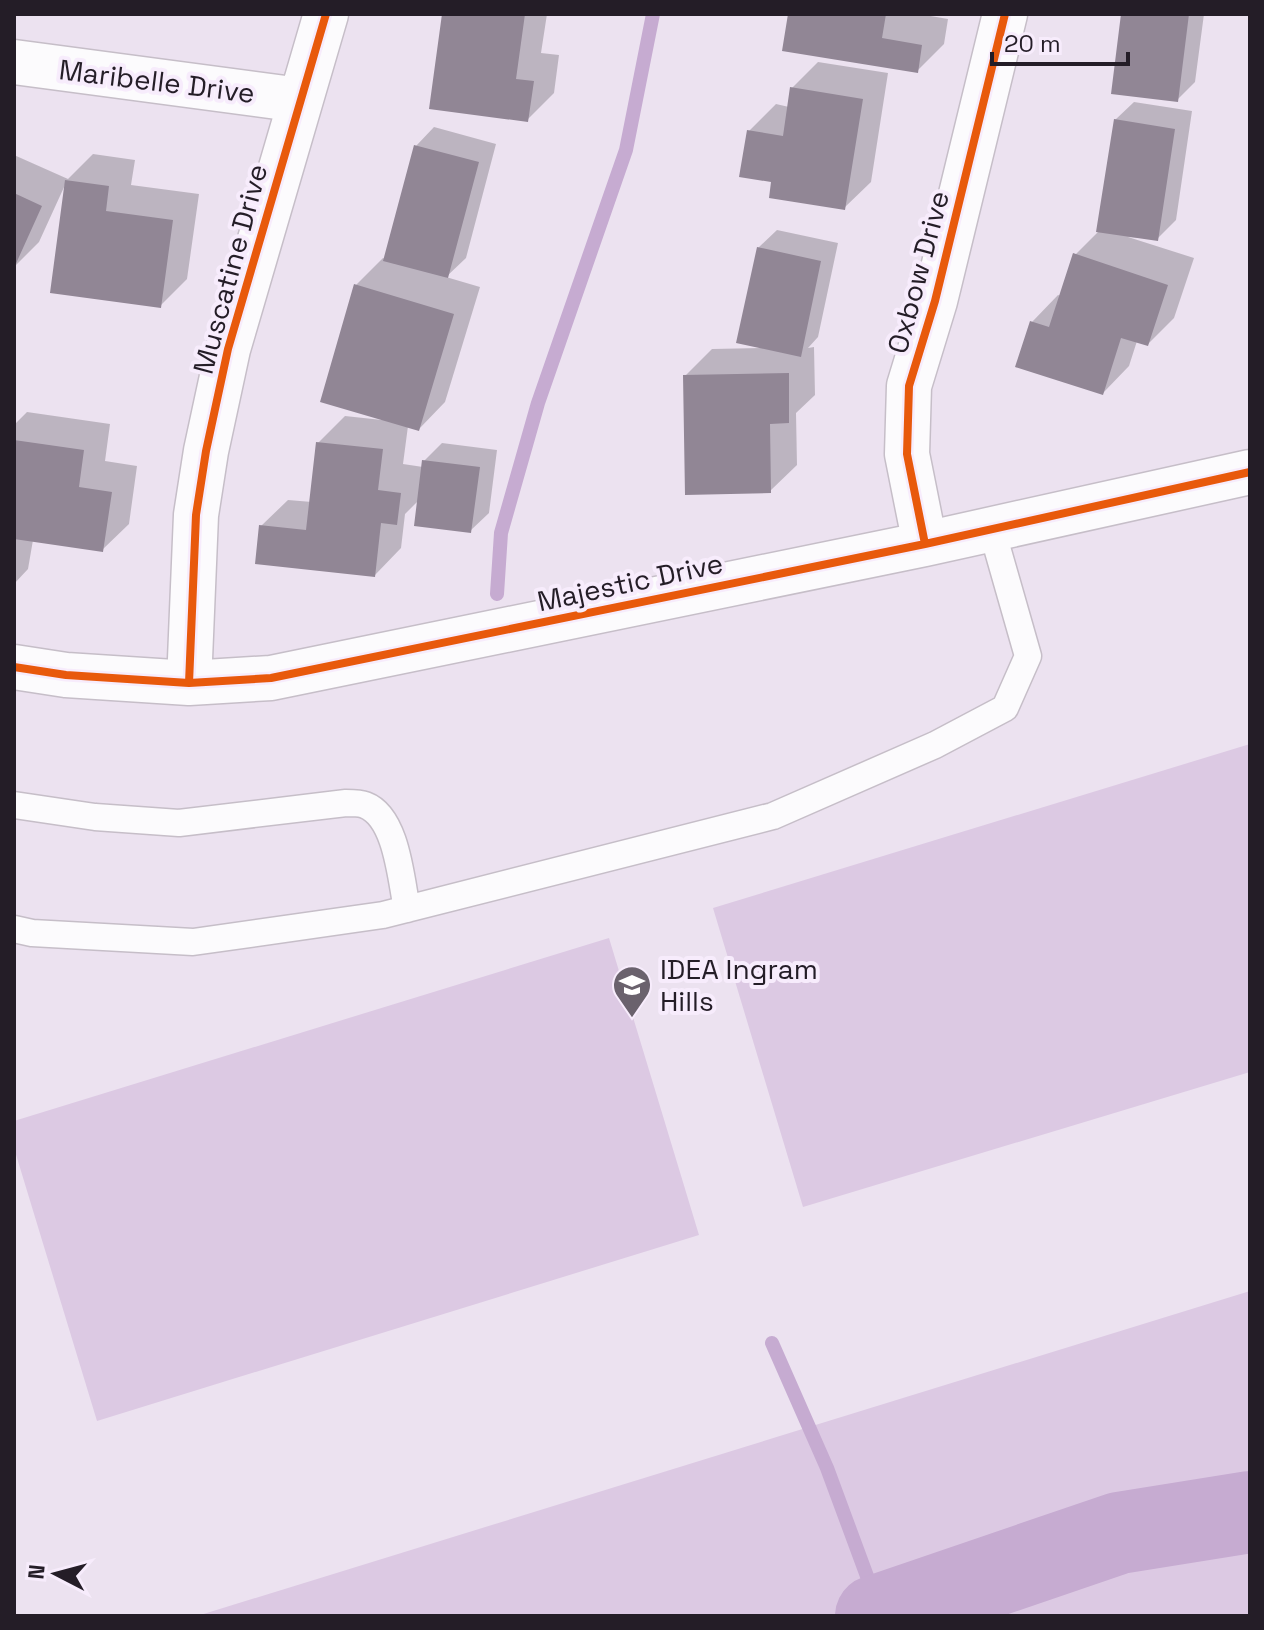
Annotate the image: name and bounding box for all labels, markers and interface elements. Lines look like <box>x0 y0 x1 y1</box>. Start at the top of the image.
scale bar <box>992 16 1128 66</box>
text: 20 m <box>1004 28 1061 59</box>
street label: Maribelle Drive <box>57 51 257 111</box>
street label: Muscatine Drive <box>185 160 275 378</box>
street label: Oxbow Drive <box>879 187 957 357</box>
street label: Majestic Drive <box>534 545 726 619</box>
place label: IDEA Ingram Hills <box>660 951 818 1019</box>
school or university icon: IDEA Ingram Hills <box>611 964 653 1019</box>
north arrow <box>16 1534 96 1614</box>
text: N <box>21 1563 51 1581</box>

